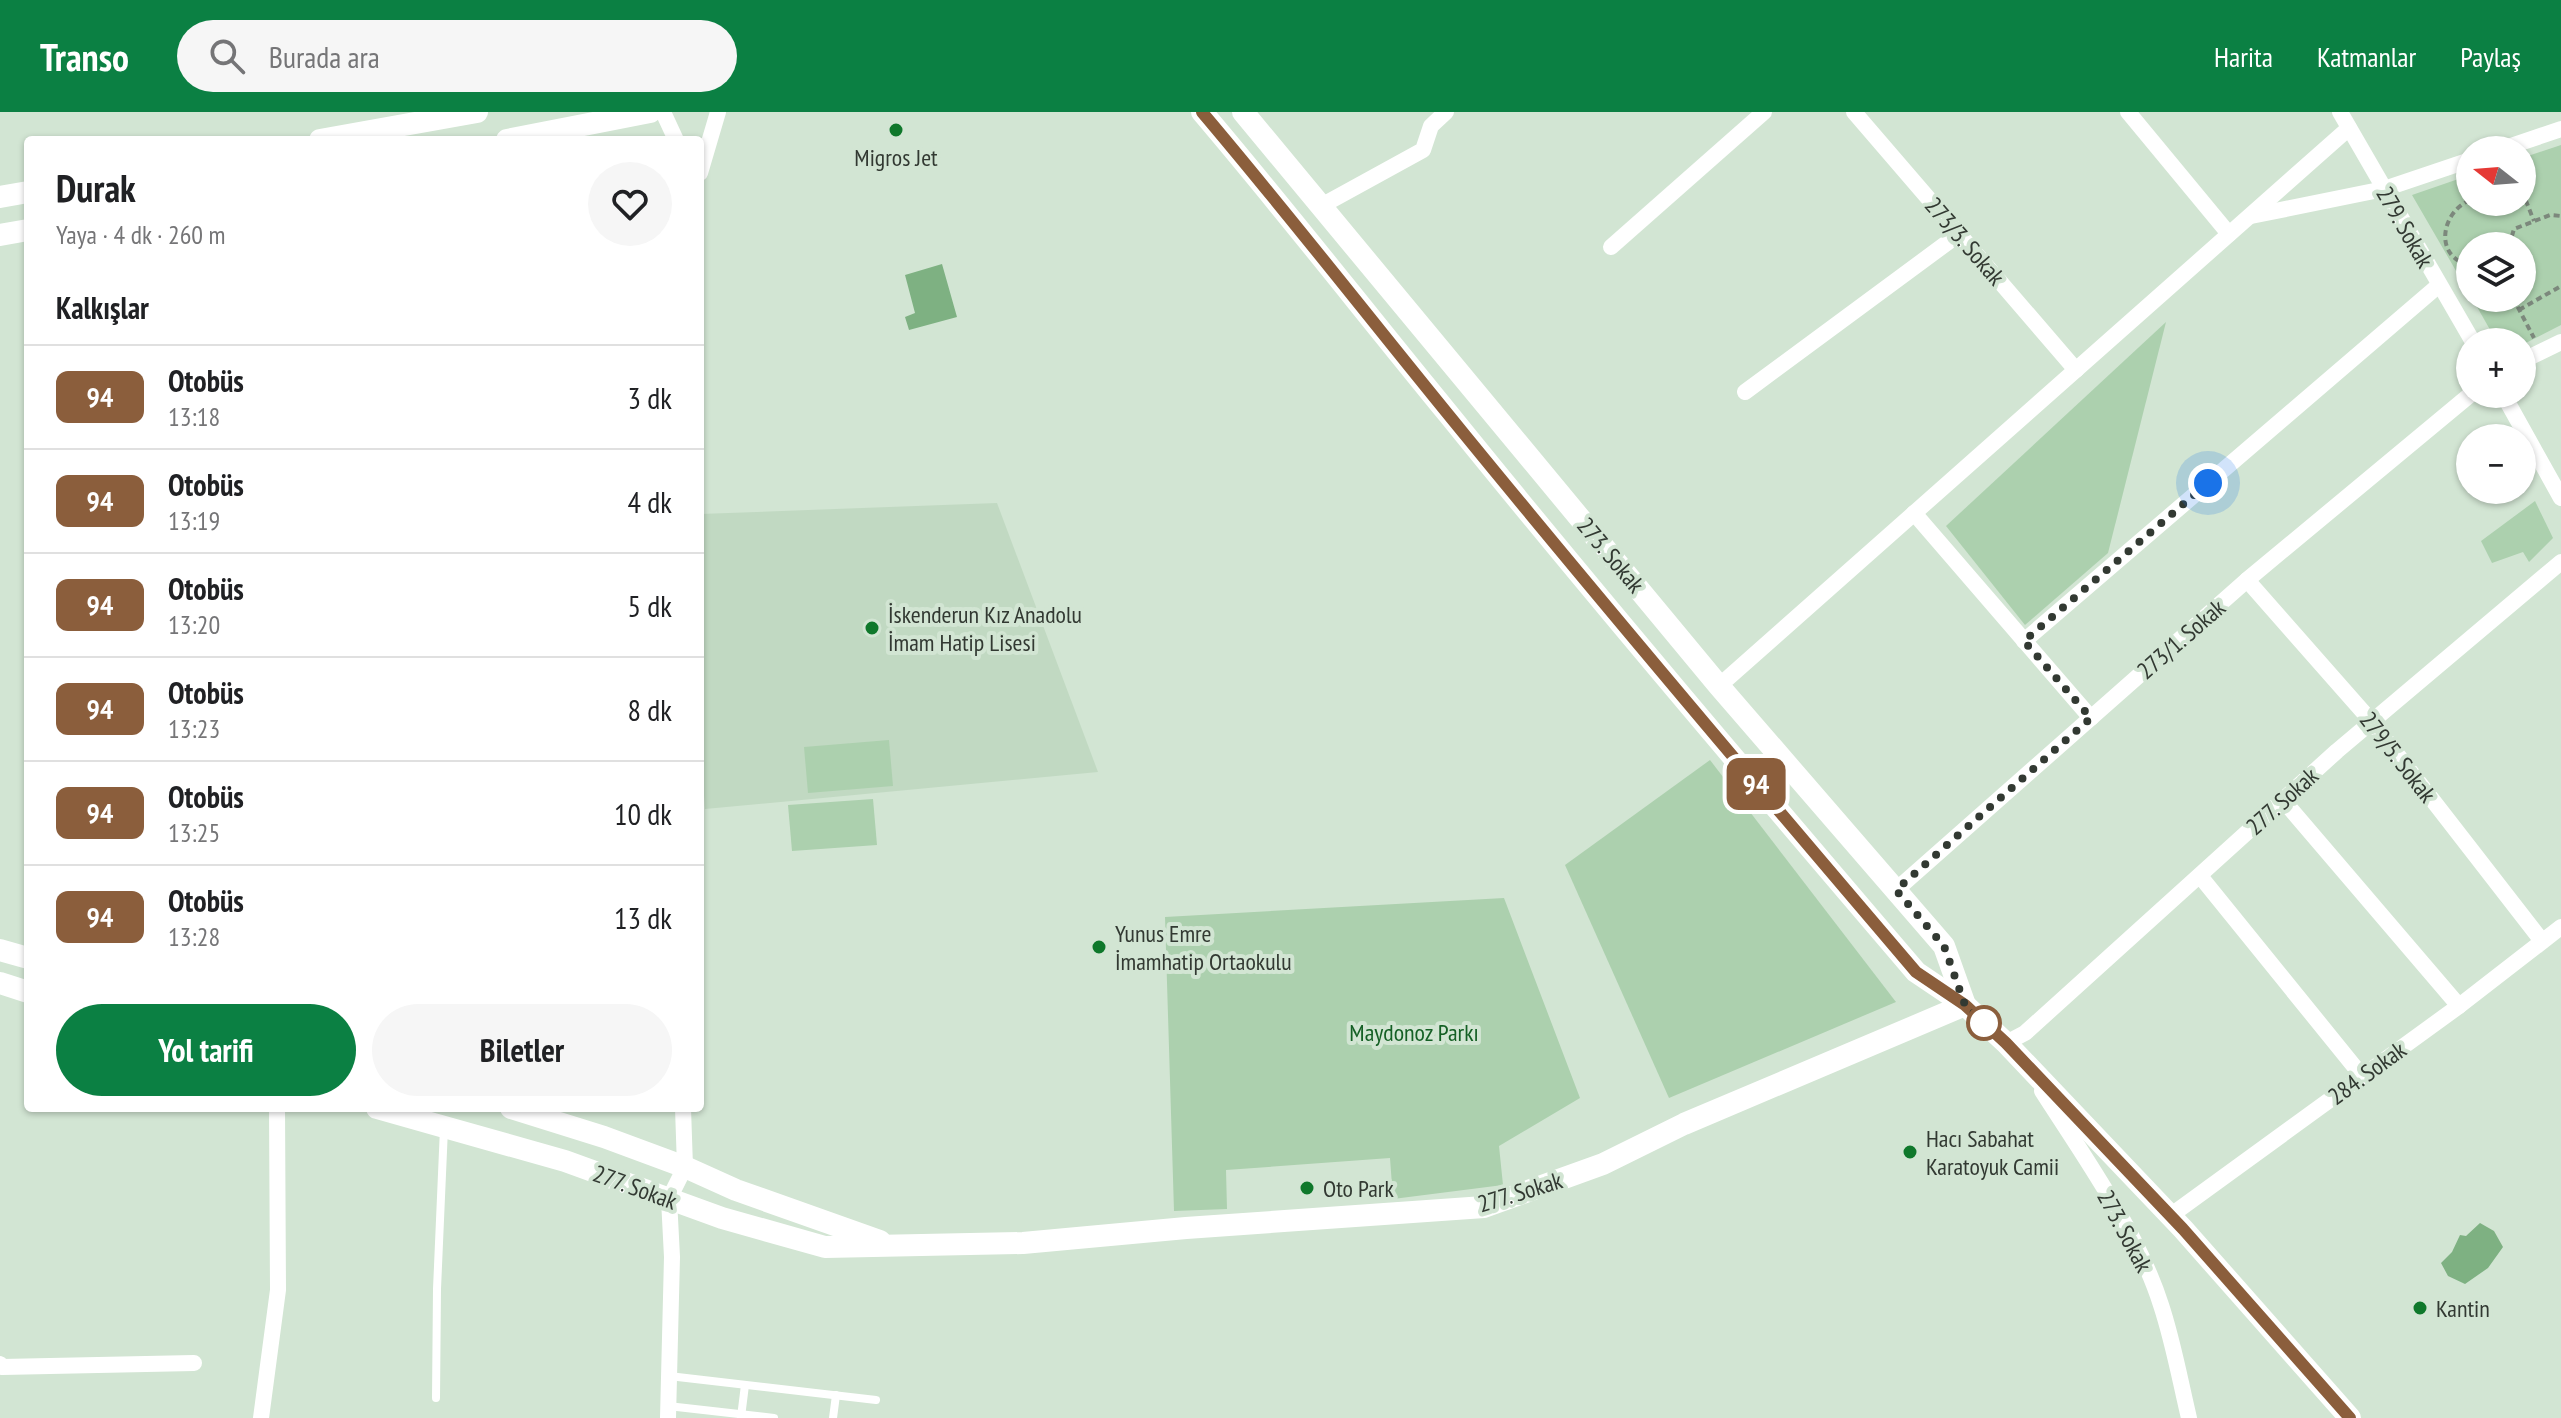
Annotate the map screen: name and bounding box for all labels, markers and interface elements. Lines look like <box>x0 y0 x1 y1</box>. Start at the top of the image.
search box <box>177 20 737 92</box>
text: Transo <box>40 32 129 81</box>
icon: search <box>205 34 249 78</box>
text: Burada ara <box>269 37 380 76</box>
text: Harita <box>2214 38 2273 75</box>
text: Katmanlar <box>2317 38 2416 75</box>
text: Paylaş <box>2460 38 2521 75</box>
marker: Migros Jet <box>887 121 905 139</box>
north arrow <box>2456 136 2536 216</box>
map controls <box>2456 136 2536 504</box>
place label: Migros Jet <box>854 142 938 173</box>
button: heart <box>588 162 672 246</box>
text: Durak <box>56 163 136 212</box>
street label: 279. Sokak <box>2369 181 2441 274</box>
street label: 273/3. Sokak <box>1918 190 2012 292</box>
text: Yaya · 4 dk · 260 m <box>56 218 226 251</box>
button: layers <box>2456 232 2536 312</box>
text: Kalkışlar <box>56 288 149 327</box>
button: + <box>2456 328 2536 408</box>
text: Otobüs <box>168 361 244 400</box>
text: 94 <box>87 378 113 415</box>
text: 3 dk <box>628 378 672 417</box>
text: 13:18 <box>168 400 220 433</box>
button: − <box>2456 424 2536 504</box>
your location <box>2188 463 2228 503</box>
text: Otobüs <box>168 465 244 504</box>
text: 94 <box>87 482 113 519</box>
text: 4 dk <box>628 482 672 521</box>
text: 13:19 <box>168 504 220 537</box>
street label: 273. Sokak <box>1571 511 1652 600</box>
text: Otobüs <box>168 569 244 608</box>
text: 94 <box>87 586 113 623</box>
text: 5 dk <box>628 586 672 625</box>
street label: 273/1. Sokak <box>2130 592 2232 686</box>
place label: İskenderun Kız Anadolu İmam Hatip Lisesi <box>888 599 1082 658</box>
text: 13:20 <box>168 608 220 641</box>
marker: İskenderun Kız Anadolu İmam Hatip Lisesi <box>863 619 881 637</box>
text: Otobüs <box>168 673 244 712</box>
text: 94 <box>87 690 113 727</box>
text: 8 dk <box>628 690 672 729</box>
street label: 279/5. Sokak <box>2353 705 2444 809</box>
text: 13:23 <box>168 712 220 745</box>
line badge: 94 <box>1720 758 1792 810</box>
street label: 277. Sokak <box>2239 760 2325 842</box>
text: 94 <box>1743 765 1769 802</box>
text: Otobüs <box>168 777 244 816</box>
text: 94 <box>87 794 113 831</box>
text: 10 dk <box>614 794 672 833</box>
text: 13:25 <box>168 816 220 849</box>
text: Otobüs <box>168 881 244 920</box>
text: 94 <box>87 898 113 935</box>
text: 13 dk <box>614 898 672 937</box>
place label: Yunus Emre İmamhatip Ortaokulu <box>1115 918 1292 977</box>
text: 13:28 <box>168 920 220 953</box>
marker: Yunus Emre İmamhatip Ortaokulu <box>1090 938 1108 956</box>
button: Yol tarifi <box>56 1004 356 1096</box>
button: Biletler <box>372 1004 672 1096</box>
unlabelled marker <box>1967 1006 2001 1040</box>
park label: Maydonoz Parkı <box>1349 1017 1479 1048</box>
street label: 284. Sokak <box>2322 1034 2413 1112</box>
place label: Hacı Sabahat Karatoyuk Camii <box>1926 1123 2059 1182</box>
marker: Hacı Sabahat Karatoyuk Camii <box>1901 1143 1919 1161</box>
street label: 277. Sokak <box>589 1158 682 1217</box>
street label: 277. Sokak <box>1474 1164 1567 1220</box>
place label: Oto Park <box>1323 1173 1394 1204</box>
marker: Oto Park <box>1298 1179 1316 1197</box>
street label: 273. Sokak <box>2090 1184 2160 1278</box>
place label: Kantin <box>2436 1293 2490 1324</box>
marker: Kantin <box>2411 1299 2429 1317</box>

